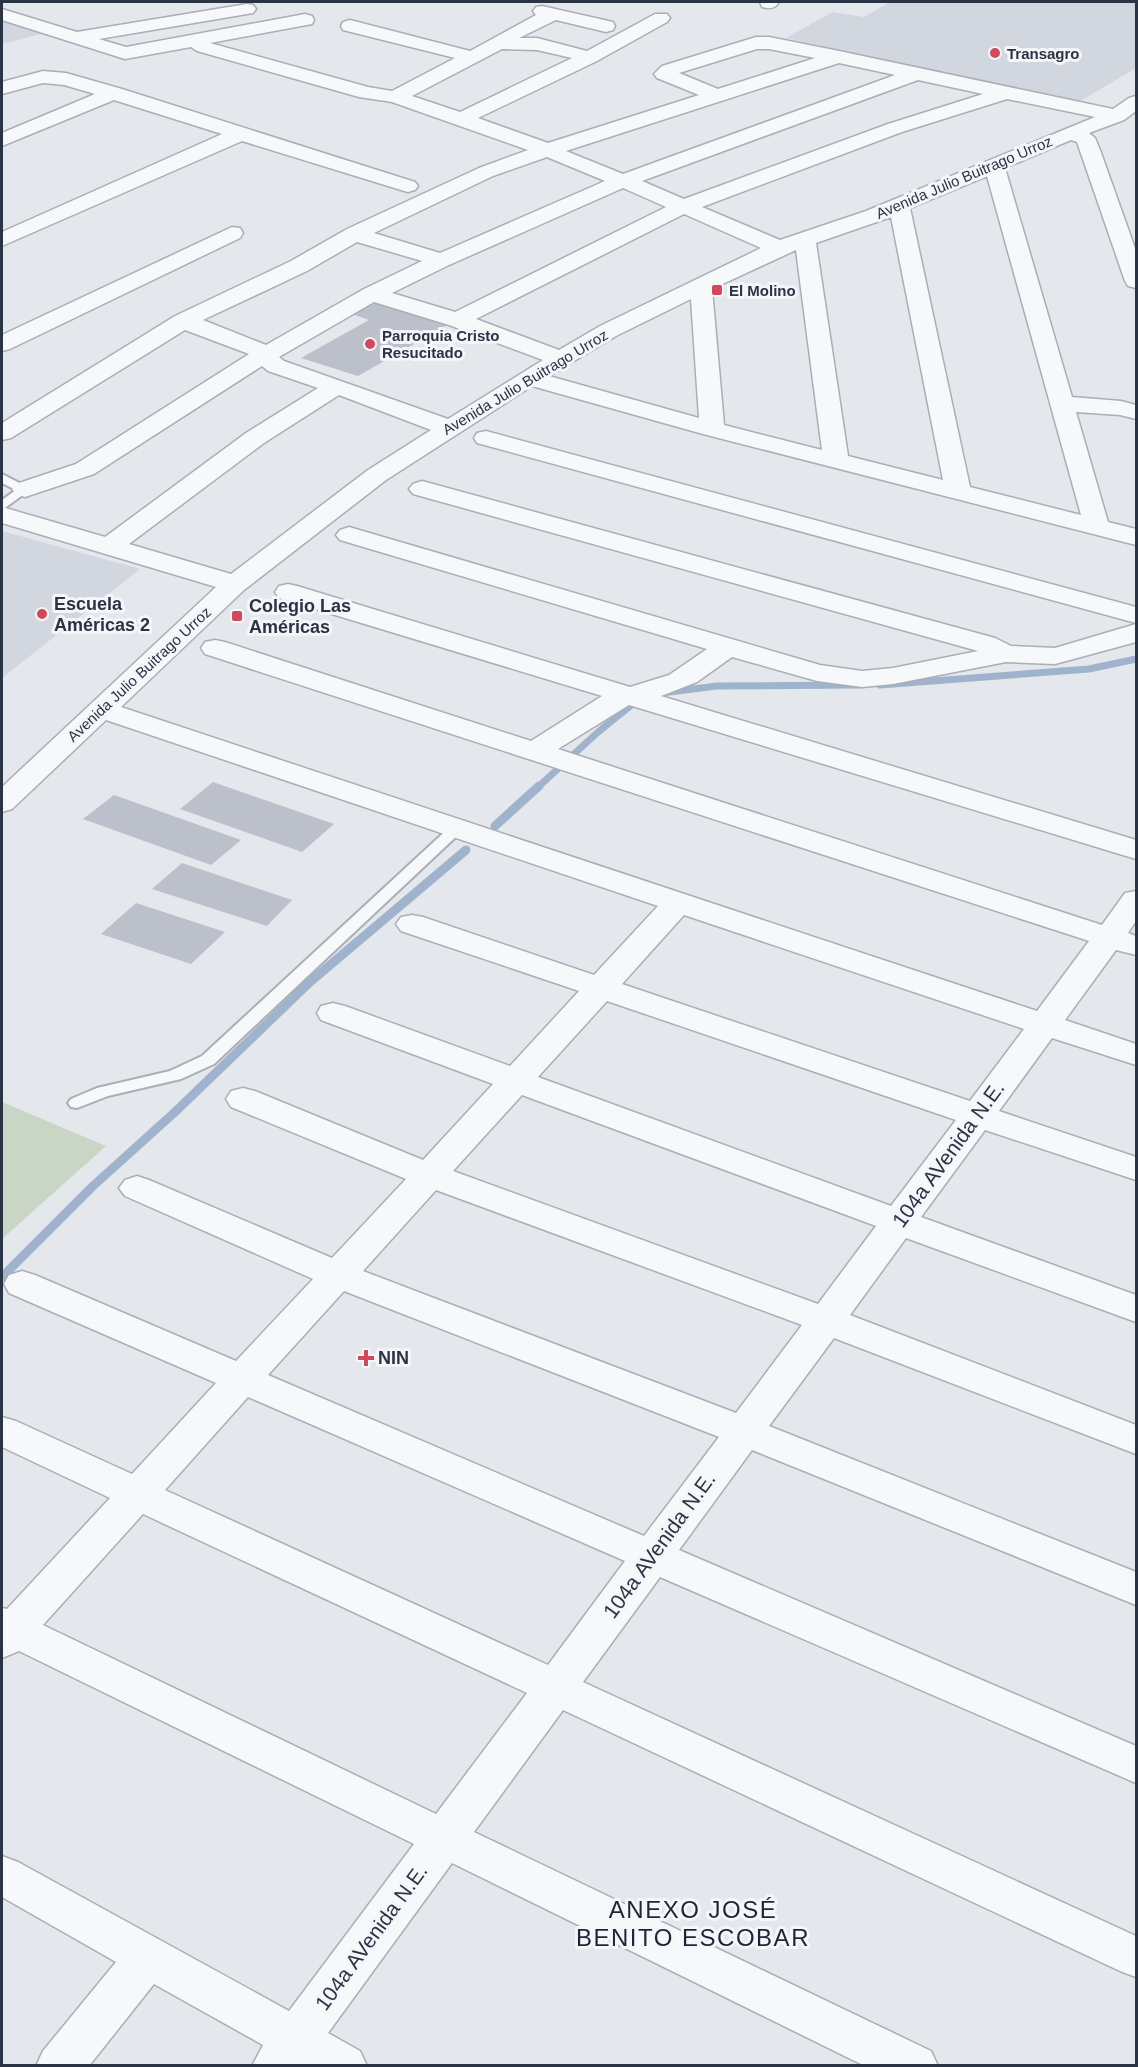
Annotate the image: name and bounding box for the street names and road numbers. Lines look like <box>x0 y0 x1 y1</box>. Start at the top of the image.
street label: Avenida Julio Buitrago Urroz <box>873 132 1055 222</box>
street label: Avenida Julio Buitrago Urroz <box>439 326 611 438</box>
street label: Avenida Julio Buitrago Urroz <box>64 603 214 745</box>
street label: 104a AVenida N.E. <box>887 1077 1009 1231</box>
street label: 104a AVenida N.E. <box>598 1468 720 1622</box>
street label: 104a AVenida N.E. <box>310 1860 432 2014</box>

